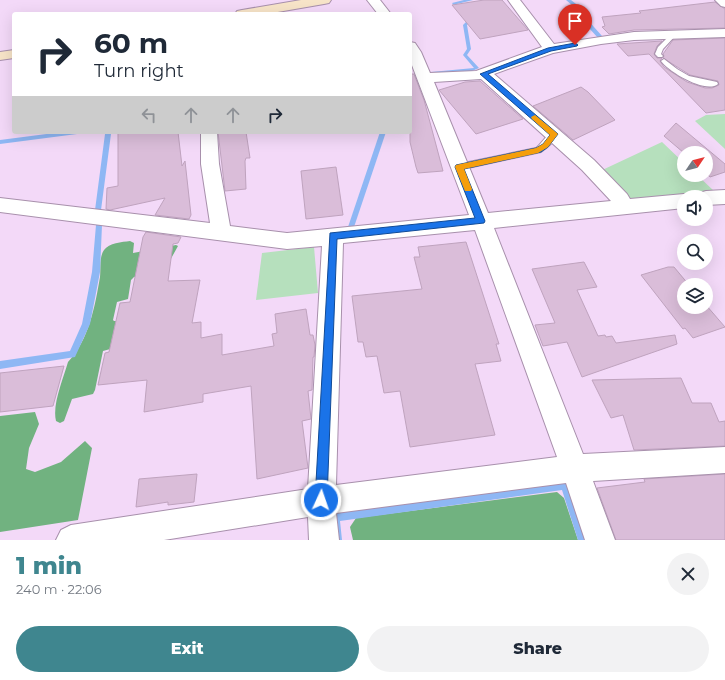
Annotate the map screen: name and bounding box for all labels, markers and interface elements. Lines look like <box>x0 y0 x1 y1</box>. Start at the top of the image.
pin <box>558 4 592 45</box>
icon: arrive <box>564 10 586 32</box>
text: 60 m <box>94 26 168 60</box>
icon: right <box>28 28 80 80</box>
text: Turn right <box>94 60 184 82</box>
icon: left <box>138 104 160 126</box>
icon: ahead <box>180 104 202 126</box>
icon: ahead <box>222 104 244 126</box>
icon: right <box>264 104 286 126</box>
north arrow <box>677 146 713 182</box>
map controls <box>677 146 713 314</box>
button: sound <box>677 190 713 226</box>
button: search <box>677 234 713 270</box>
button: layers <box>677 278 713 314</box>
position arrow <box>300 479 342 521</box>
text: 1 min <box>16 551 82 580</box>
button: close <box>667 553 709 595</box>
text: 240 m · 22:06 <box>16 581 102 597</box>
button: Exit <box>16 626 359 672</box>
button: Share <box>367 626 709 672</box>

